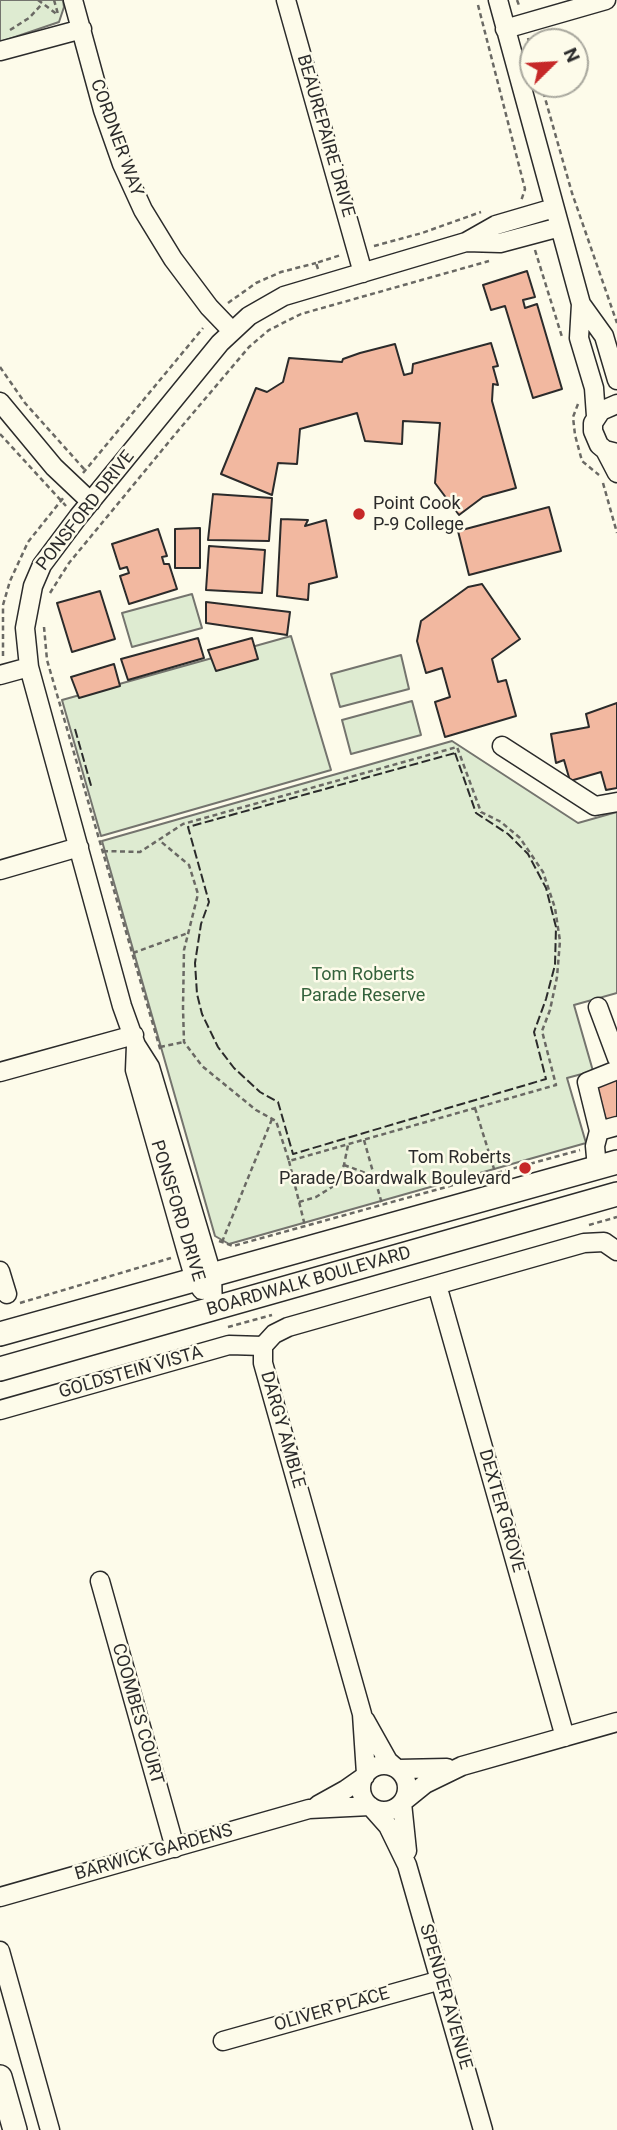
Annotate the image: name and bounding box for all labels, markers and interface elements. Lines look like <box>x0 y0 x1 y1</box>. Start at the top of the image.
north arrow <box>519 28 589 98</box>
text: N <box>559 44 585 66</box>
street label: BEAUREPAIRE DRIVE <box>291 52 359 220</box>
street label: CORDNER WAY <box>85 77 147 199</box>
street label: PONSFORD DRIVE <box>32 447 140 575</box>
place label: Point Cook P-9 College <box>373 493 464 536</box>
marker: Point Cook P-9 College <box>351 506 367 522</box>
park label: Tom Roberts Parade Reserve <box>301 964 425 1006</box>
street label: PONSFORD DRIVE <box>145 1138 209 1284</box>
place label: Tom Roberts Parade/Boardwalk Boulevard <box>279 1147 511 1190</box>
marker: Tom Roberts Parade/Boardwalk Boulevard <box>517 1160 533 1176</box>
street label: BOARDWALK BOULEVARD <box>204 1242 414 1322</box>
street label: GOLDSTEIN VISTA <box>56 1342 206 1404</box>
street label: DARGY AMBLE <box>255 1369 309 1491</box>
street label: DEXTER GROVE <box>473 1447 529 1575</box>
street label: COOMBES COURT <box>107 1641 167 1787</box>
street label: BARWICK GARDENS <box>73 1820 235 1886</box>
street label: SPENDER AVENUE <box>414 1922 476 2072</box>
street label: OLIVER PLACE <box>272 1983 392 2037</box>

